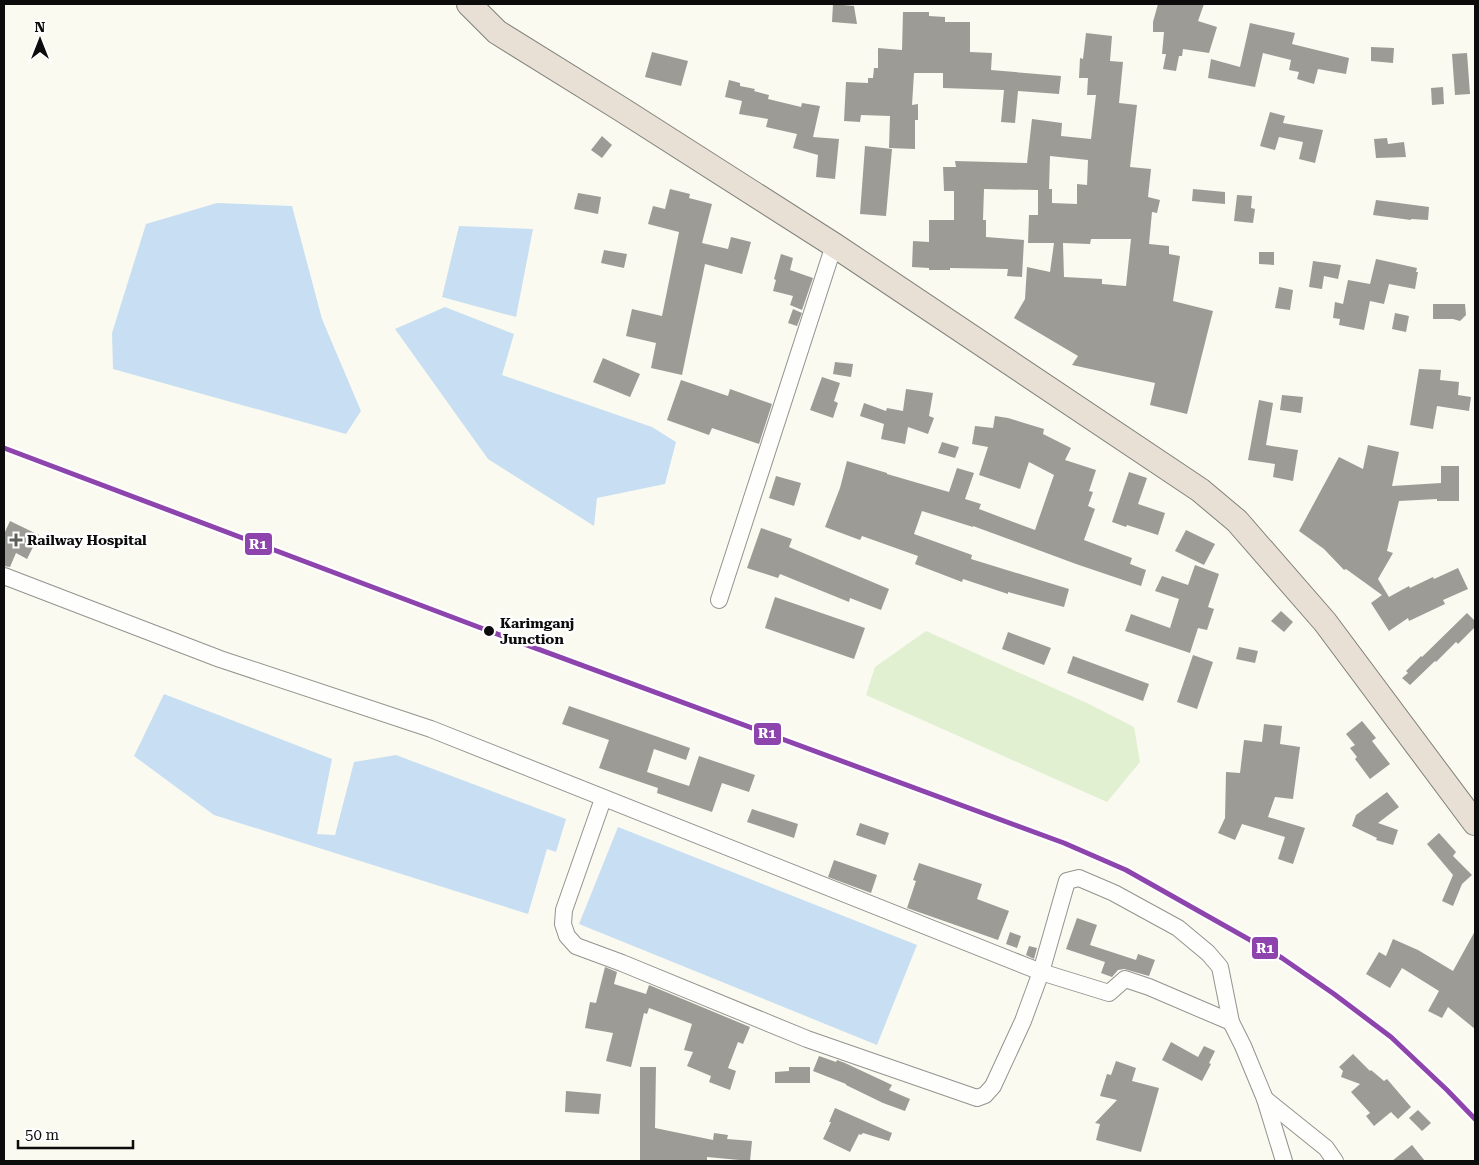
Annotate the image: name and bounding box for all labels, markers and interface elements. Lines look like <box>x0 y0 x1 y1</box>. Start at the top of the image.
north arrow <box>15 15 65 65</box>
text: N <box>35 19 46 35</box>
place label: Railway Hospital <box>27 532 147 548</box>
line badge: R1 <box>244 532 273 556</box>
marker: Railway Hospital <box>9 533 23 547</box>
text: R1 <box>249 536 267 552</box>
place label: Karimganj Junction <box>500 615 574 647</box>
marker: Karimganj Junction <box>482 624 496 638</box>
line badge: R1 <box>753 722 782 746</box>
text: R1 <box>758 725 776 741</box>
line badge: R1 <box>1251 936 1279 960</box>
text: R1 <box>1256 940 1274 956</box>
scale bar <box>18 1118 132 1150</box>
text: 50 m <box>25 1126 60 1144</box>

